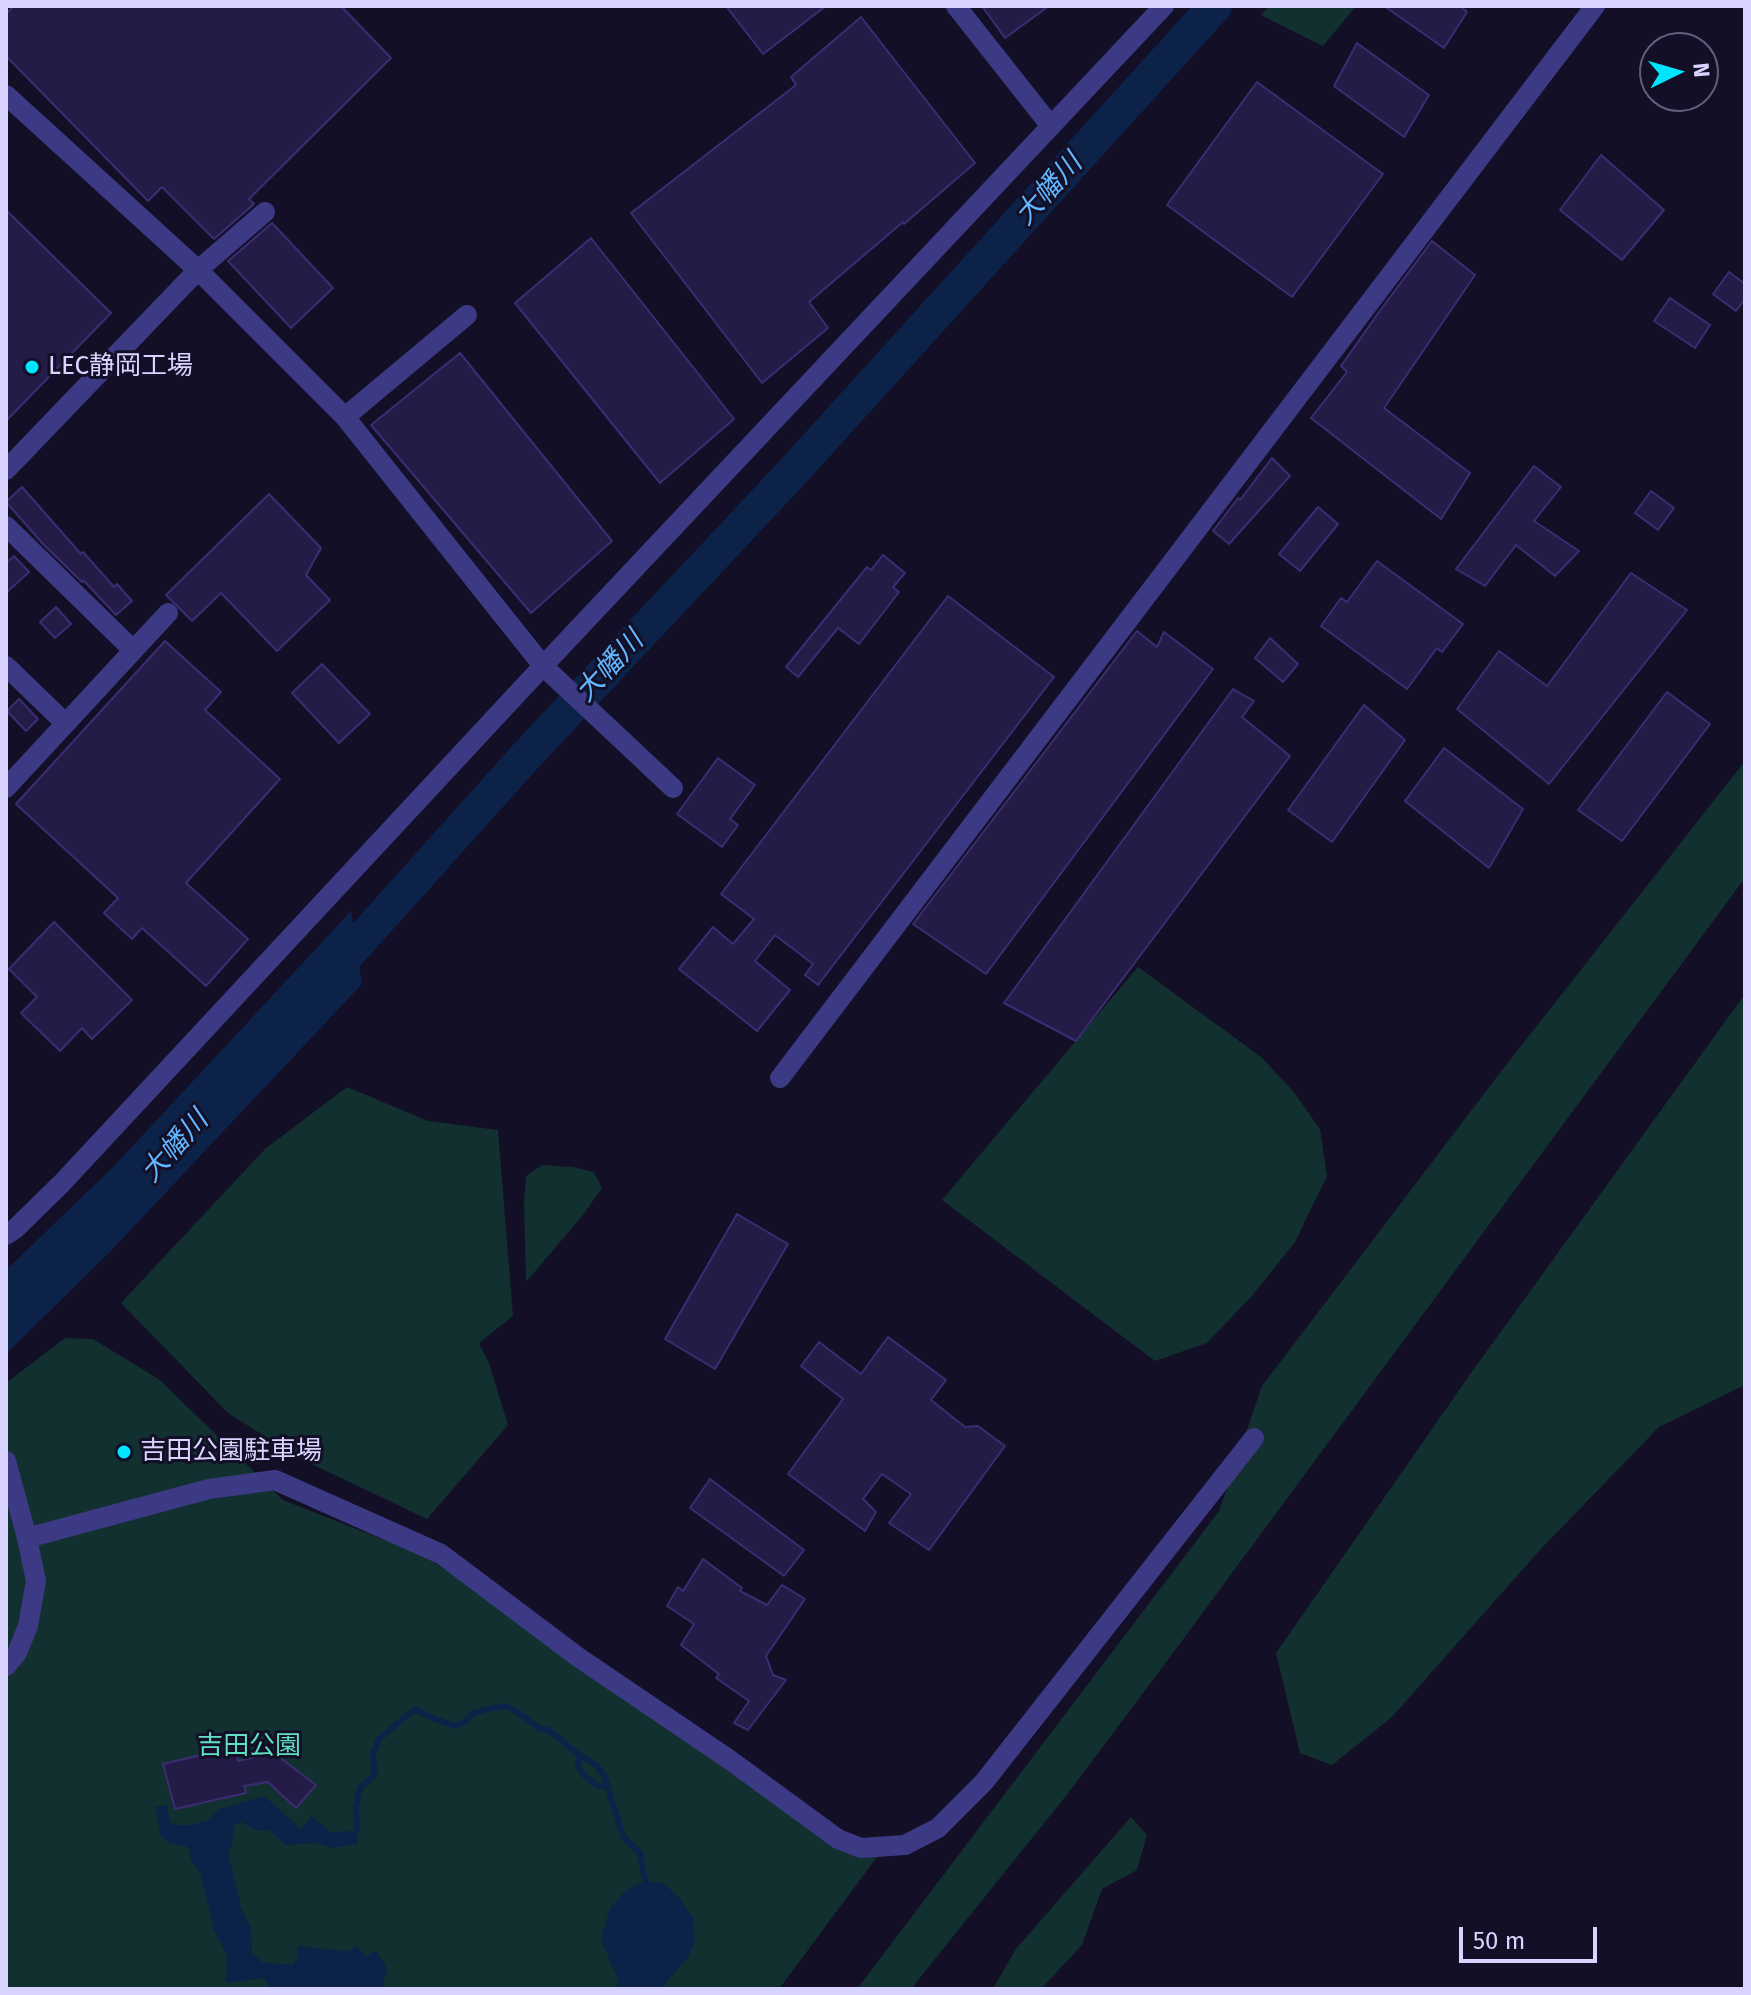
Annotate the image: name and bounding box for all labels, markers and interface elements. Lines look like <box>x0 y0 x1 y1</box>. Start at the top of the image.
north arrow <box>1639 32 1719 112</box>
text: N <box>1687 62 1715 78</box>
water label: 大幡川 <box>1008 148 1090 232</box>
place label: LEC静岡工場 <box>48 351 193 383</box>
marker: LEC静岡工場 <box>23 358 41 376</box>
water label: 大幡川 <box>569 625 651 709</box>
water label: 大幡川 <box>134 1105 216 1189</box>
place label: 吉田公園駐車場 <box>140 1436 322 1468</box>
marker: 吉田公園駐車場 <box>115 1443 133 1461</box>
park label: 吉田公園 <box>197 1731 301 1763</box>
scale bar <box>1463 1911 1601 1961</box>
text: 50 m <box>1473 1927 1525 1955</box>

